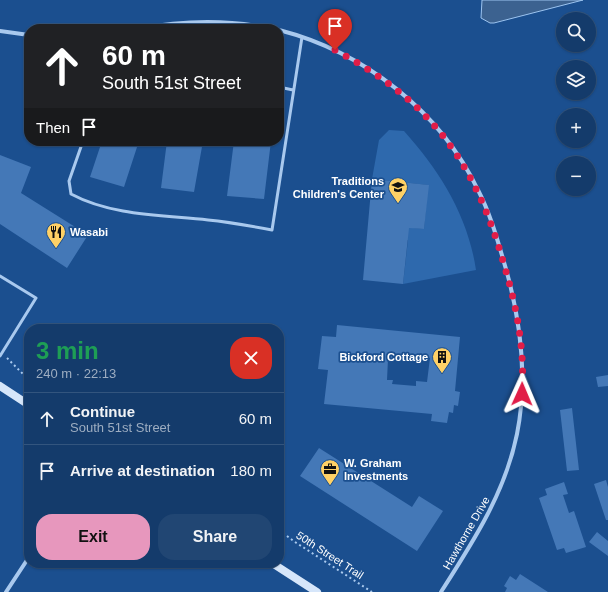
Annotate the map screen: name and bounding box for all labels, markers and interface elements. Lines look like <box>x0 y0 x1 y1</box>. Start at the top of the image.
pin <box>318 9 352 50</box>
map controls <box>556 12 596 196</box>
button: search <box>556 12 596 52</box>
icon: arrive <box>324 15 346 37</box>
icon: ahead <box>36 40 88 92</box>
text: 60 m <box>102 40 166 71</box>
button: layers <box>556 60 596 100</box>
text: South 51st Street <box>102 73 241 93</box>
button: + <box>556 108 596 148</box>
icon: arrive <box>78 116 100 138</box>
text: Then <box>36 119 70 136</box>
button: − <box>556 156 596 196</box>
place label: Traditions Children's Center <box>293 175 385 200</box>
school or university icon: Traditions Children's Center <box>387 176 409 204</box>
restaurant icon: Wasabi <box>45 221 67 249</box>
place label: Wasabi <box>70 226 108 238</box>
text: 3 min <box>36 337 99 364</box>
button: close <box>230 337 272 379</box>
building icon: Bickford Cottage <box>431 346 453 374</box>
place label: Bickford Cottage <box>339 351 428 363</box>
text: 240 m · 22:13 <box>36 366 116 381</box>
position arrow <box>501 373 543 415</box>
text: Continue <box>70 403 135 420</box>
icon: ahead <box>36 408 58 430</box>
text: 60 m <box>239 410 272 427</box>
text: South 51st Street <box>70 420 170 435</box>
place label: W. Graham Investments <box>344 457 408 482</box>
office icon: W. Graham Investments <box>319 458 341 486</box>
icon: arrive <box>36 460 58 482</box>
text: Arrive at destination <box>70 462 215 479</box>
text: 180 m <box>230 462 272 479</box>
street label: Hawthorne Drive <box>440 495 492 571</box>
button: Exit <box>36 514 150 560</box>
button: Share <box>158 514 272 560</box>
street label: 50th Street Trail <box>294 529 366 581</box>

